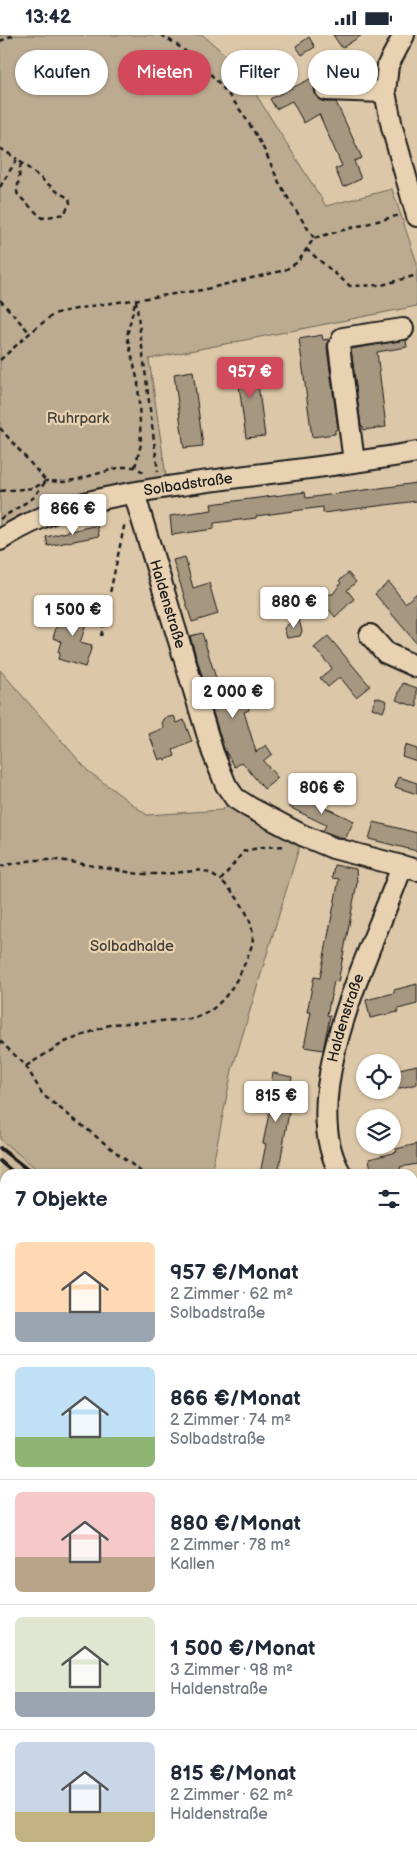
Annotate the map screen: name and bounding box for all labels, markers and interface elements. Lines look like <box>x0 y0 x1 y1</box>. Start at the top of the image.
text: 13:42 <box>25 6 71 29</box>
chip: Kaufen <box>15 50 108 95</box>
chip: Mieten <box>118 50 211 95</box>
chip: Filter <box>221 50 298 95</box>
chip: Neu <box>308 50 378 95</box>
pin: 957 € <box>215 357 285 399</box>
text: 957 € <box>228 363 272 382</box>
park label: Ruhrpark <box>47 409 110 428</box>
street label: Solbadstraße <box>142 469 234 501</box>
pin: 866 € <box>38 493 108 536</box>
text: 866 € <box>50 500 96 519</box>
street label: Haldenstraße <box>145 558 190 651</box>
pin: 880 € <box>259 587 329 629</box>
text: 880 € <box>271 593 317 612</box>
pin: 1 500 € <box>27 595 119 637</box>
text: 1 500 € <box>45 601 101 620</box>
pin: 2 000 € <box>187 677 279 719</box>
text: 2 000 € <box>203 683 263 702</box>
pin: 806 € <box>287 773 357 815</box>
text: 806 € <box>299 779 345 798</box>
park label: Solbadhalde <box>90 937 174 956</box>
street label: Haldenstraße <box>323 971 369 1064</box>
map controls <box>356 1054 401 1154</box>
button: locate <box>356 1054 401 1099</box>
pin: 815 € <box>241 1081 311 1123</box>
text: 815 € <box>255 1087 297 1106</box>
button: layers <box>356 1109 401 1154</box>
icon: filters <box>375 1185 403 1213</box>
text: 7 Objekte <box>15 1187 108 1212</box>
text: 957 €/Monat <box>170 1260 298 1285</box>
icon: home <box>55 1262 115 1322</box>
text: 2 Zimmer · 62 m² <box>170 1285 293 1304</box>
text: Solbadstraße <box>170 1304 265 1323</box>
text: 866 €/Monat <box>170 1386 300 1411</box>
icon: home <box>55 1387 115 1447</box>
text: 2 Zimmer · 74 m² <box>170 1411 291 1430</box>
text: Solbadstraße <box>170 1430 265 1449</box>
text: 880 €/Monat <box>170 1511 301 1536</box>
icon: home <box>55 1512 115 1572</box>
text: 2 Zimmer · 78 m² <box>170 1536 291 1555</box>
text: Kallen <box>170 1555 215 1574</box>
text: 1 500 €/Monat <box>170 1636 315 1661</box>
icon: home <box>55 1637 115 1697</box>
text: 3 Zimmer · 98 m² <box>170 1661 293 1680</box>
text: Haldenstraße <box>170 1680 268 1699</box>
text: 815 €/Monat <box>170 1761 296 1786</box>
icon: home <box>55 1762 115 1822</box>
text: 2 Zimmer · 62 m² <box>170 1786 293 1805</box>
text: Haldenstraße <box>170 1805 268 1824</box>

